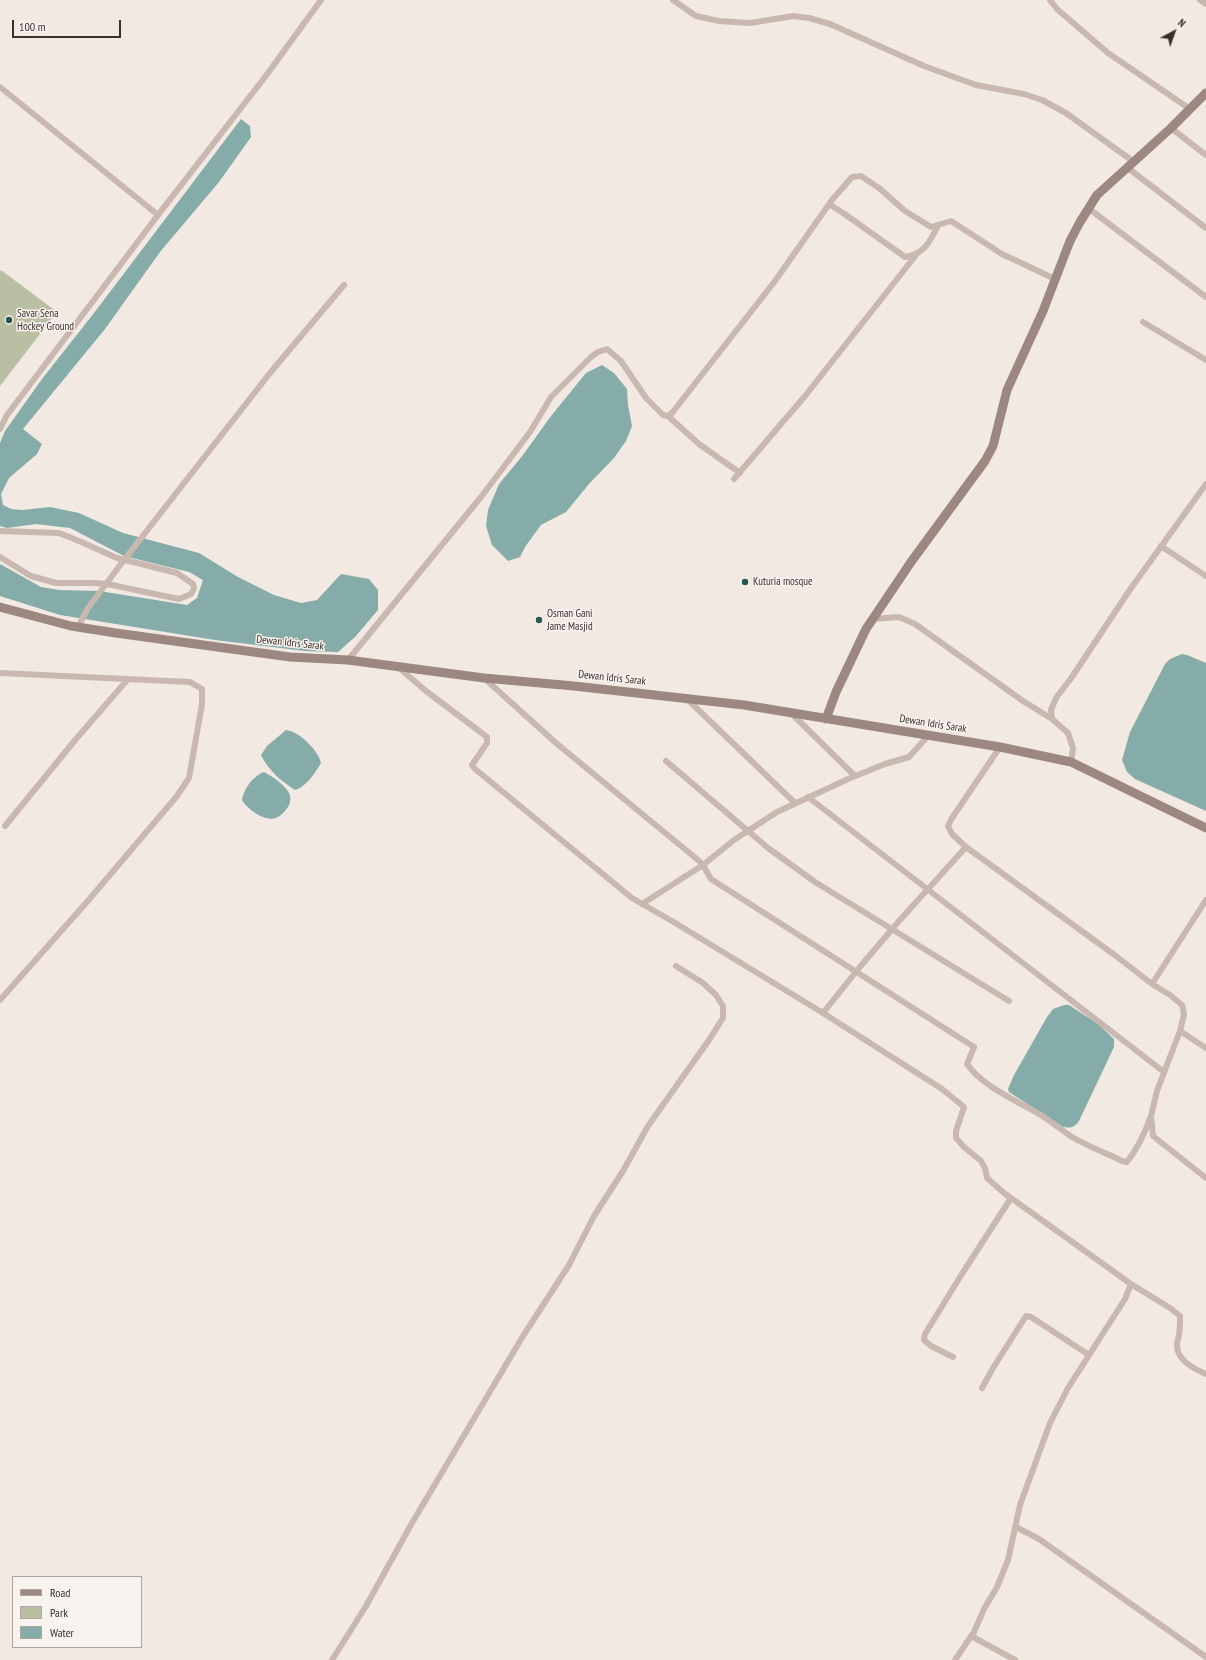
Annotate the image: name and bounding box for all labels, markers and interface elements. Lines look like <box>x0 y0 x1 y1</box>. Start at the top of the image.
scale bar <box>14 12 123 38</box>
north arrow <box>1154 12 1194 52</box>
text: N <box>1175 16 1189 30</box>
text: 100 m <box>19 19 46 34</box>
place label: Savar Sena Hockey Ground <box>17 307 74 333</box>
marker: Savar Sena Hockey Ground <box>4 315 14 325</box>
place label: Kuturia mosque <box>753 575 813 589</box>
marker: Kuturia mosque <box>740 577 750 587</box>
place label: Osman Gani Jame Masjid <box>547 607 593 633</box>
marker: Osman Gani Jame Masjid <box>534 615 544 625</box>
street label: Dewan Idris Sarak <box>256 633 324 653</box>
street label: Dewan Idris Sarak <box>578 668 646 688</box>
street label: Dewan Idris Sarak <box>898 712 968 736</box>
legend <box>12 1576 142 1648</box>
text: Road <box>50 1585 70 1600</box>
text: Park <box>50 1605 68 1620</box>
text: Water <box>50 1625 74 1640</box>

